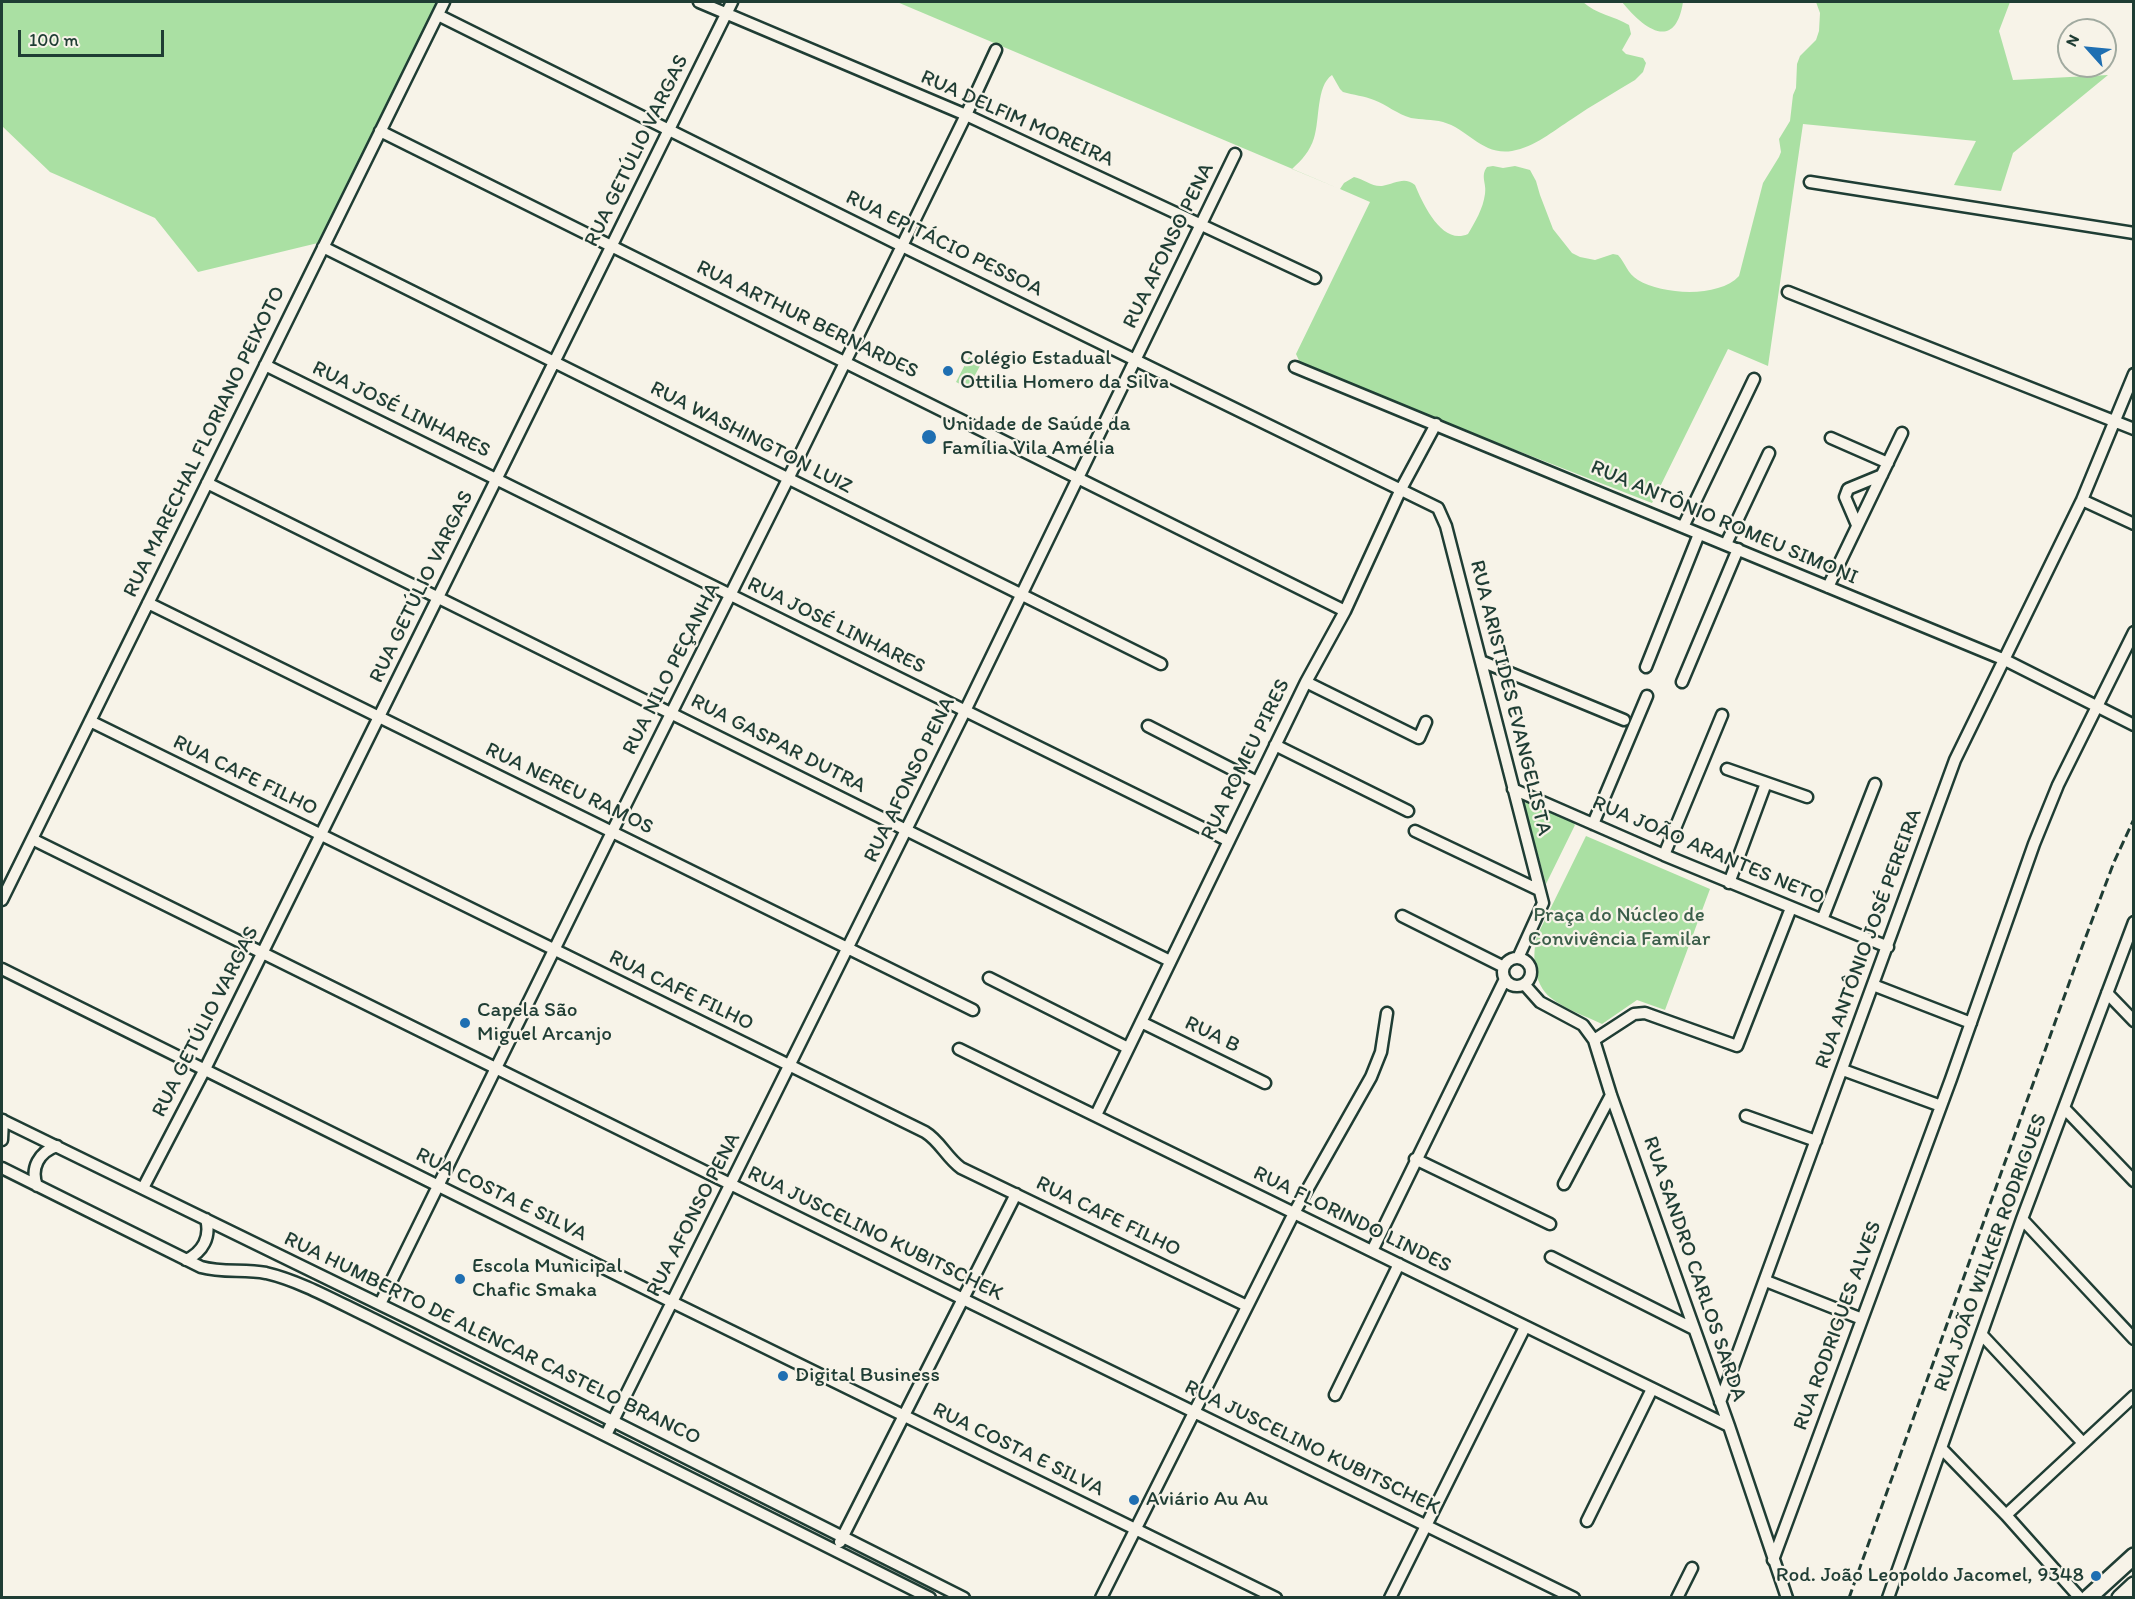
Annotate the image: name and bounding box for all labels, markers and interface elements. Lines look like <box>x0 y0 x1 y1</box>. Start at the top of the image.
scale bar <box>21 18 166 56</box>
north arrow <box>2057 18 2117 78</box>
text: 100 m <box>29 29 79 51</box>
text: N <box>2061 31 2083 50</box>
street label: RUA GETÚLIO VARGAS <box>580 51 694 251</box>
street label: RUA DELFIM MOREIRA <box>916 65 1118 173</box>
street label: RUA AFONSO PENA <box>1118 159 1220 333</box>
street label: RUA EPITÁCIO PESSOA <box>841 185 1047 303</box>
street label: RUA ARTHUR BERNARDES <box>692 255 922 385</box>
street label: RUA MARECHAL FLORIANO PEIXOTO <box>119 282 291 602</box>
place label: Colégio Estadual Ottilia Homero da Silva <box>960 346 1169 396</box>
street label: RUA JOSÉ LINHARES <box>308 356 494 464</box>
marker: Colégio Estadual Ottilia Homero da Silva <box>941 364 955 378</box>
street label: RUA WASHINGTON LUIZ <box>646 376 856 500</box>
place label: Unidade de Saúde da Família Vila Amélia <box>942 412 1130 462</box>
marker: Unidade de Saúde da Família Vila Amélia <box>920 428 938 446</box>
street label: RUA ANTÔNIO ROMEU SIMONI <box>1587 455 1861 591</box>
street label: RUA GETÚLIO VARGAS <box>365 487 479 687</box>
street label: RUA ARISTIDES EVANGELISTA <box>1464 558 1556 838</box>
street label: RUA JOSÉ LINHARES <box>743 572 929 680</box>
street label: RUA NILO PEÇANHA <box>618 579 726 759</box>
street label: RUA ROMEU PIRES <box>1196 675 1296 845</box>
street label: RUA GASPAR DUTRA <box>686 689 870 799</box>
street label: RUA AFONSO PENA <box>859 693 961 867</box>
street label: RUA CAFE FILHO <box>168 730 322 822</box>
street label: RUA NEREU RAMOS <box>481 737 657 841</box>
street label: RUA JOÃO ARANTES NETO <box>1588 791 1828 911</box>
street label: RUA ANTÔNIO JOSÉ PEREIRA <box>1810 805 1928 1073</box>
park label: Praça do Núcleo de Convivência Familar <box>1528 903 1710 953</box>
street label: RUA GETÚLIO VARGAS <box>147 922 265 1122</box>
street label: RUA CAFE FILHO <box>604 945 758 1037</box>
place label: Capela São Miguel Arcanjo <box>477 998 612 1048</box>
street label: RUA B <box>1180 1011 1244 1059</box>
marker: Capela São Miguel Arcanjo <box>458 1016 472 1030</box>
street label: RUA JOÃO WILKER RODRIGUES <box>1929 1111 2053 1395</box>
street label: RUA AFONSO PENA <box>642 1129 746 1301</box>
street label: RUA SANDRO CARLOS SARDA <box>1637 1133 1751 1405</box>
street label: RUA COSTA E SILVA <box>411 1143 591 1247</box>
street label: RUA JUSCELINO KUBITSCHEK <box>743 1161 1007 1307</box>
street label: RUA FLORINDO LINDES <box>1249 1161 1455 1279</box>
street label: RUA CAFE FILHO <box>1031 1171 1185 1263</box>
street label: RUA RODRIGUES ALVES <box>1788 1218 1888 1434</box>
street label: RUA HUMBERTO DE ALENCAR CASTELO BRANCO <box>280 1227 704 1451</box>
place label: Escola Municipal Chafic Smaka <box>472 1254 622 1304</box>
marker: Escola Municipal Chafic Smaka <box>453 1272 467 1286</box>
place label: Digital Business <box>795 1363 940 1389</box>
marker: Digital Business <box>776 1369 790 1383</box>
street label: RUA JUSCELINO KUBITSCHEK <box>1180 1375 1444 1521</box>
street label: RUA COSTA E SILVA <box>928 1398 1108 1502</box>
place label: Aviário Au Au <box>1146 1487 1268 1513</box>
marker: Aviário Au Au <box>1127 1493 1141 1507</box>
place label: Rod. João Leopoldo Jacomel, 9348 <box>1776 1563 2084 1589</box>
marker: Rod. João Leopoldo Jacomel, 9348 <box>2089 1569 2103 1583</box>

